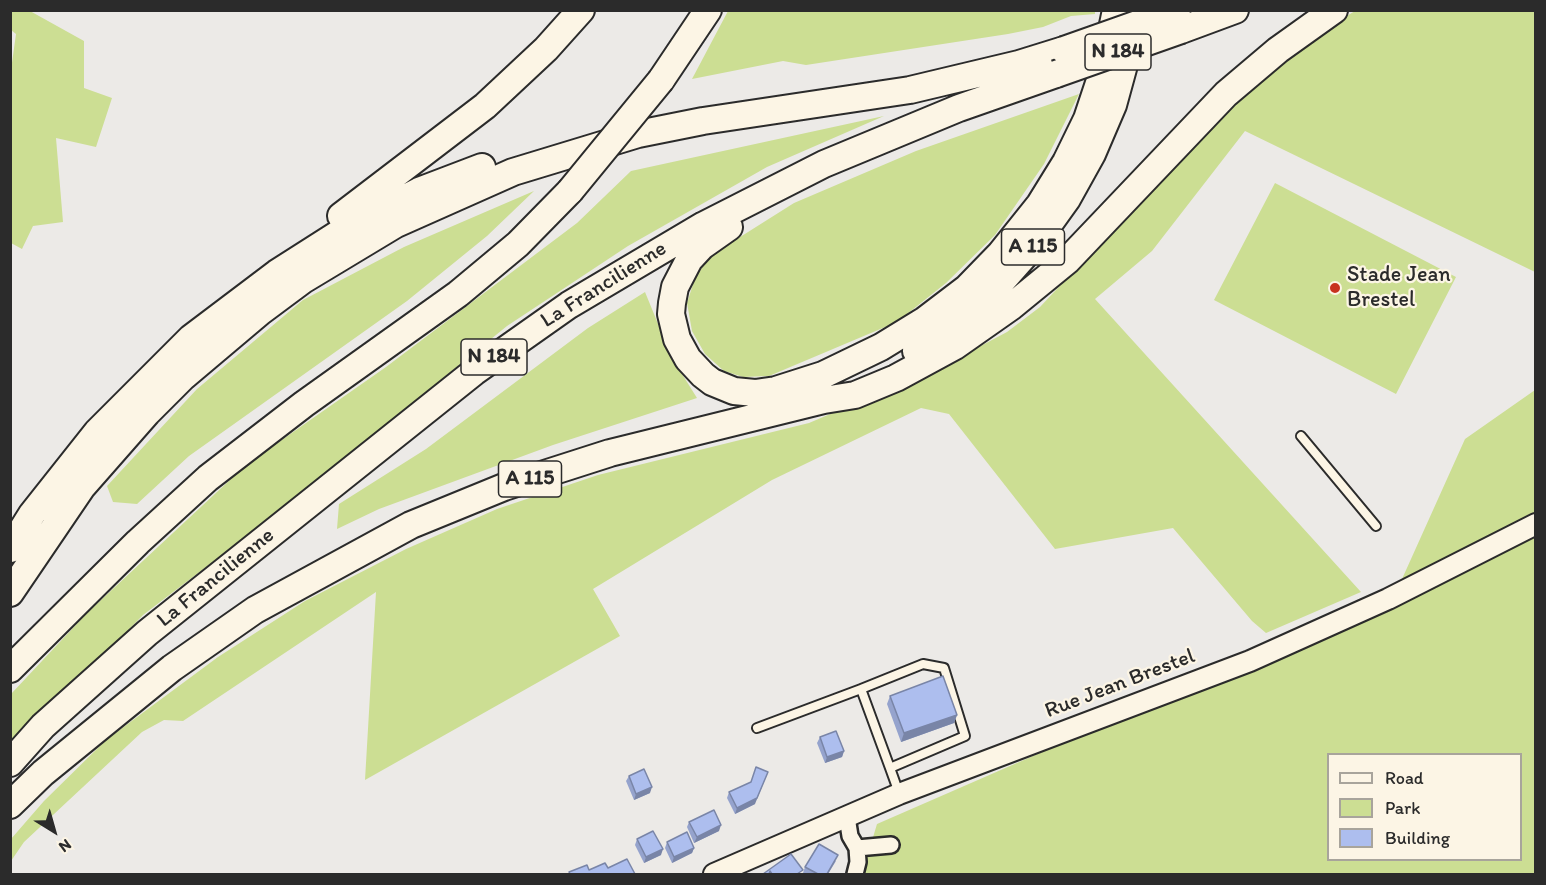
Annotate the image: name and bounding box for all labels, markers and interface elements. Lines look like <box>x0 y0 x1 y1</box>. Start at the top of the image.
road number: N 184 <box>1085 34 1151 70</box>
road number: A 115 <box>1002 229 1064 265</box>
street label: La Francilienne <box>536 236 672 334</box>
place label: Stade Jean Brestel <box>1347 262 1451 314</box>
marker: Stade Jean Brestel <box>1328 281 1342 295</box>
road number: N 184 <box>461 339 527 375</box>
road number: A 115 <box>498 461 562 497</box>
street label: La Francilienne <box>152 523 280 633</box>
street label: Rue Jean Brestel <box>1041 643 1199 725</box>
legend <box>1327 753 1522 861</box>
text: Road <box>1385 767 1424 789</box>
text: Park <box>1385 797 1420 819</box>
north arrow <box>24 801 84 861</box>
text: Building <box>1385 827 1450 849</box>
text: N <box>55 835 75 857</box>

